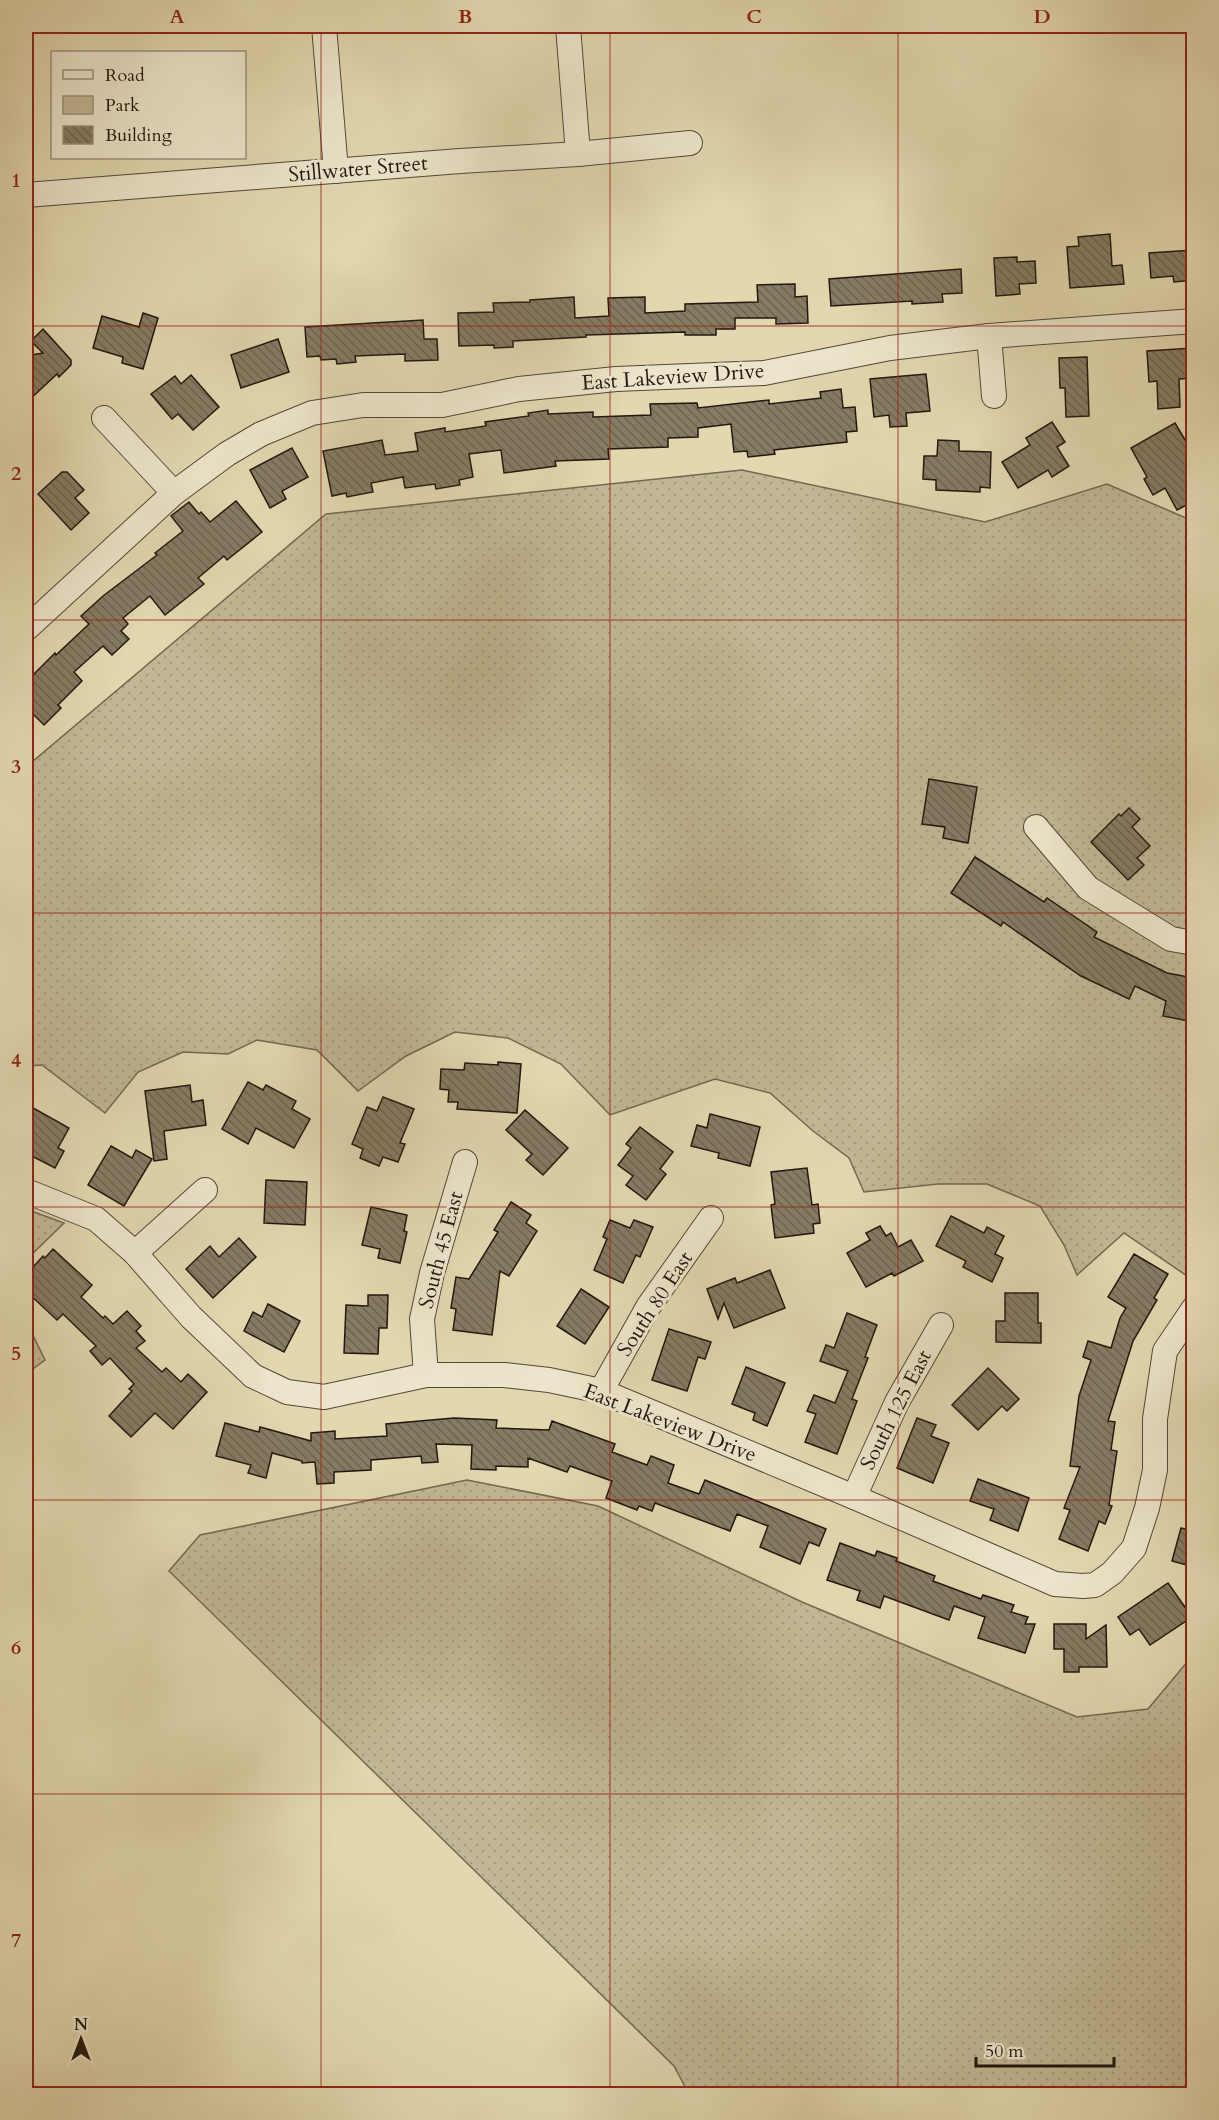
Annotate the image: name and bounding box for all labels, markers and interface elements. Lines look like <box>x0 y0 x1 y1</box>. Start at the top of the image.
text: A <box>169 3 185 30</box>
text: B <box>458 3 472 30</box>
text: C <box>746 3 762 30</box>
text: D <box>1033 3 1051 30</box>
legend <box>51 51 246 159</box>
text: Road <box>105 63 145 88</box>
text: Park <box>105 93 140 118</box>
text: Building <box>105 123 173 148</box>
street label: Stillwater Street <box>287 148 429 190</box>
text: 1 <box>11 167 21 194</box>
street label: East Lakeview Drive <box>581 356 765 398</box>
text: 2 <box>11 460 21 487</box>
text: 3 <box>11 753 21 780</box>
text: 4 <box>11 1047 21 1074</box>
street label: South 45 East <box>411 1188 471 1312</box>
street label: South 80 East <box>610 1245 700 1362</box>
text: 5 <box>11 1340 21 1367</box>
street label: South 125 East <box>853 1345 939 1475</box>
street label: East Lakeview Drive <box>579 1377 761 1469</box>
text: 6 <box>11 1634 21 1661</box>
text: 7 <box>11 1927 21 1954</box>
north arrow <box>51 2009 111 2069</box>
text: N <box>74 2014 88 2036</box>
scale bar <box>976 2030 1114 2068</box>
text: 50 m <box>985 2039 1024 2064</box>

